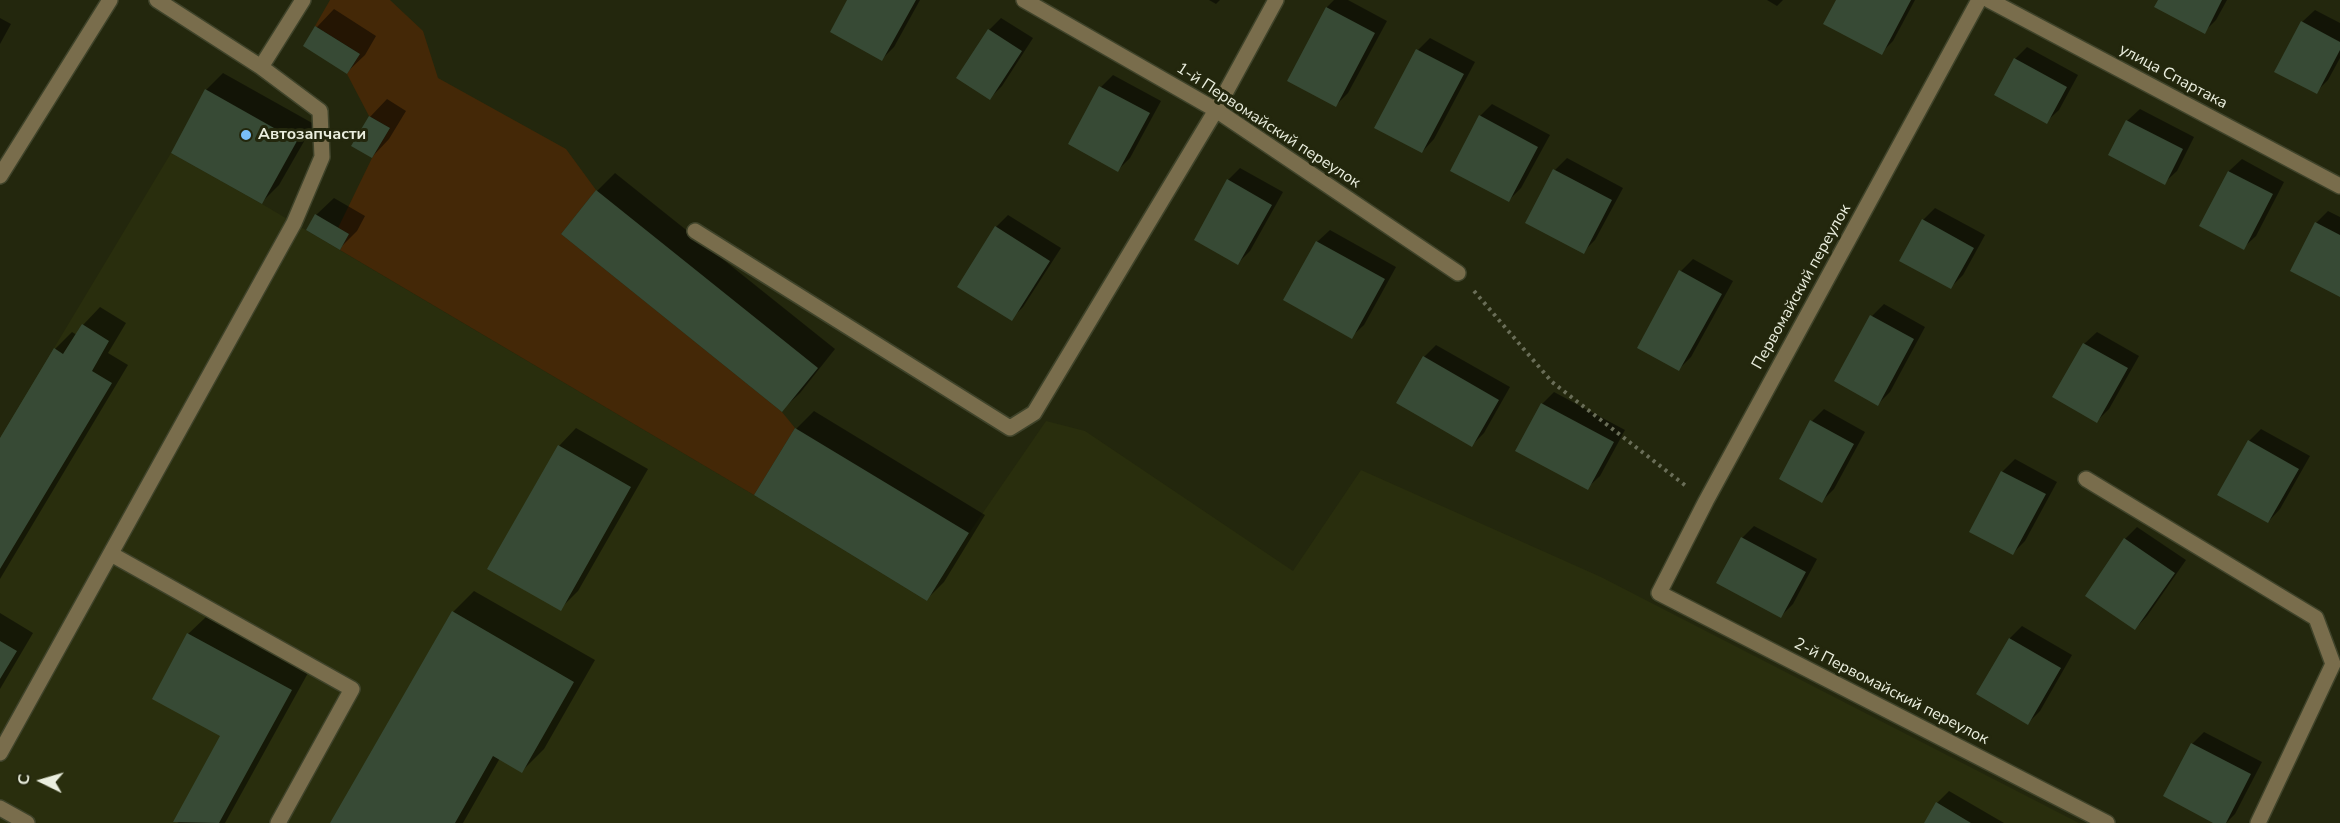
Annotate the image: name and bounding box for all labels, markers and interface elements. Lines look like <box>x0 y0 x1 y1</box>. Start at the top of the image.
street label: улица Спартака <box>2116 40 2230 114</box>
street label: 1-й Первомайский переулок <box>1172 59 1364 193</box>
place label: Автозапчасти <box>258 125 366 145</box>
marker: Автозапчасти <box>239 128 253 142</box>
street label: Первомайский переулок <box>1749 201 1855 373</box>
street label: 2-й Первомайский переулок <box>1790 634 1992 750</box>
north arrow <box>12 751 72 811</box>
text: С <box>13 773 36 786</box>

